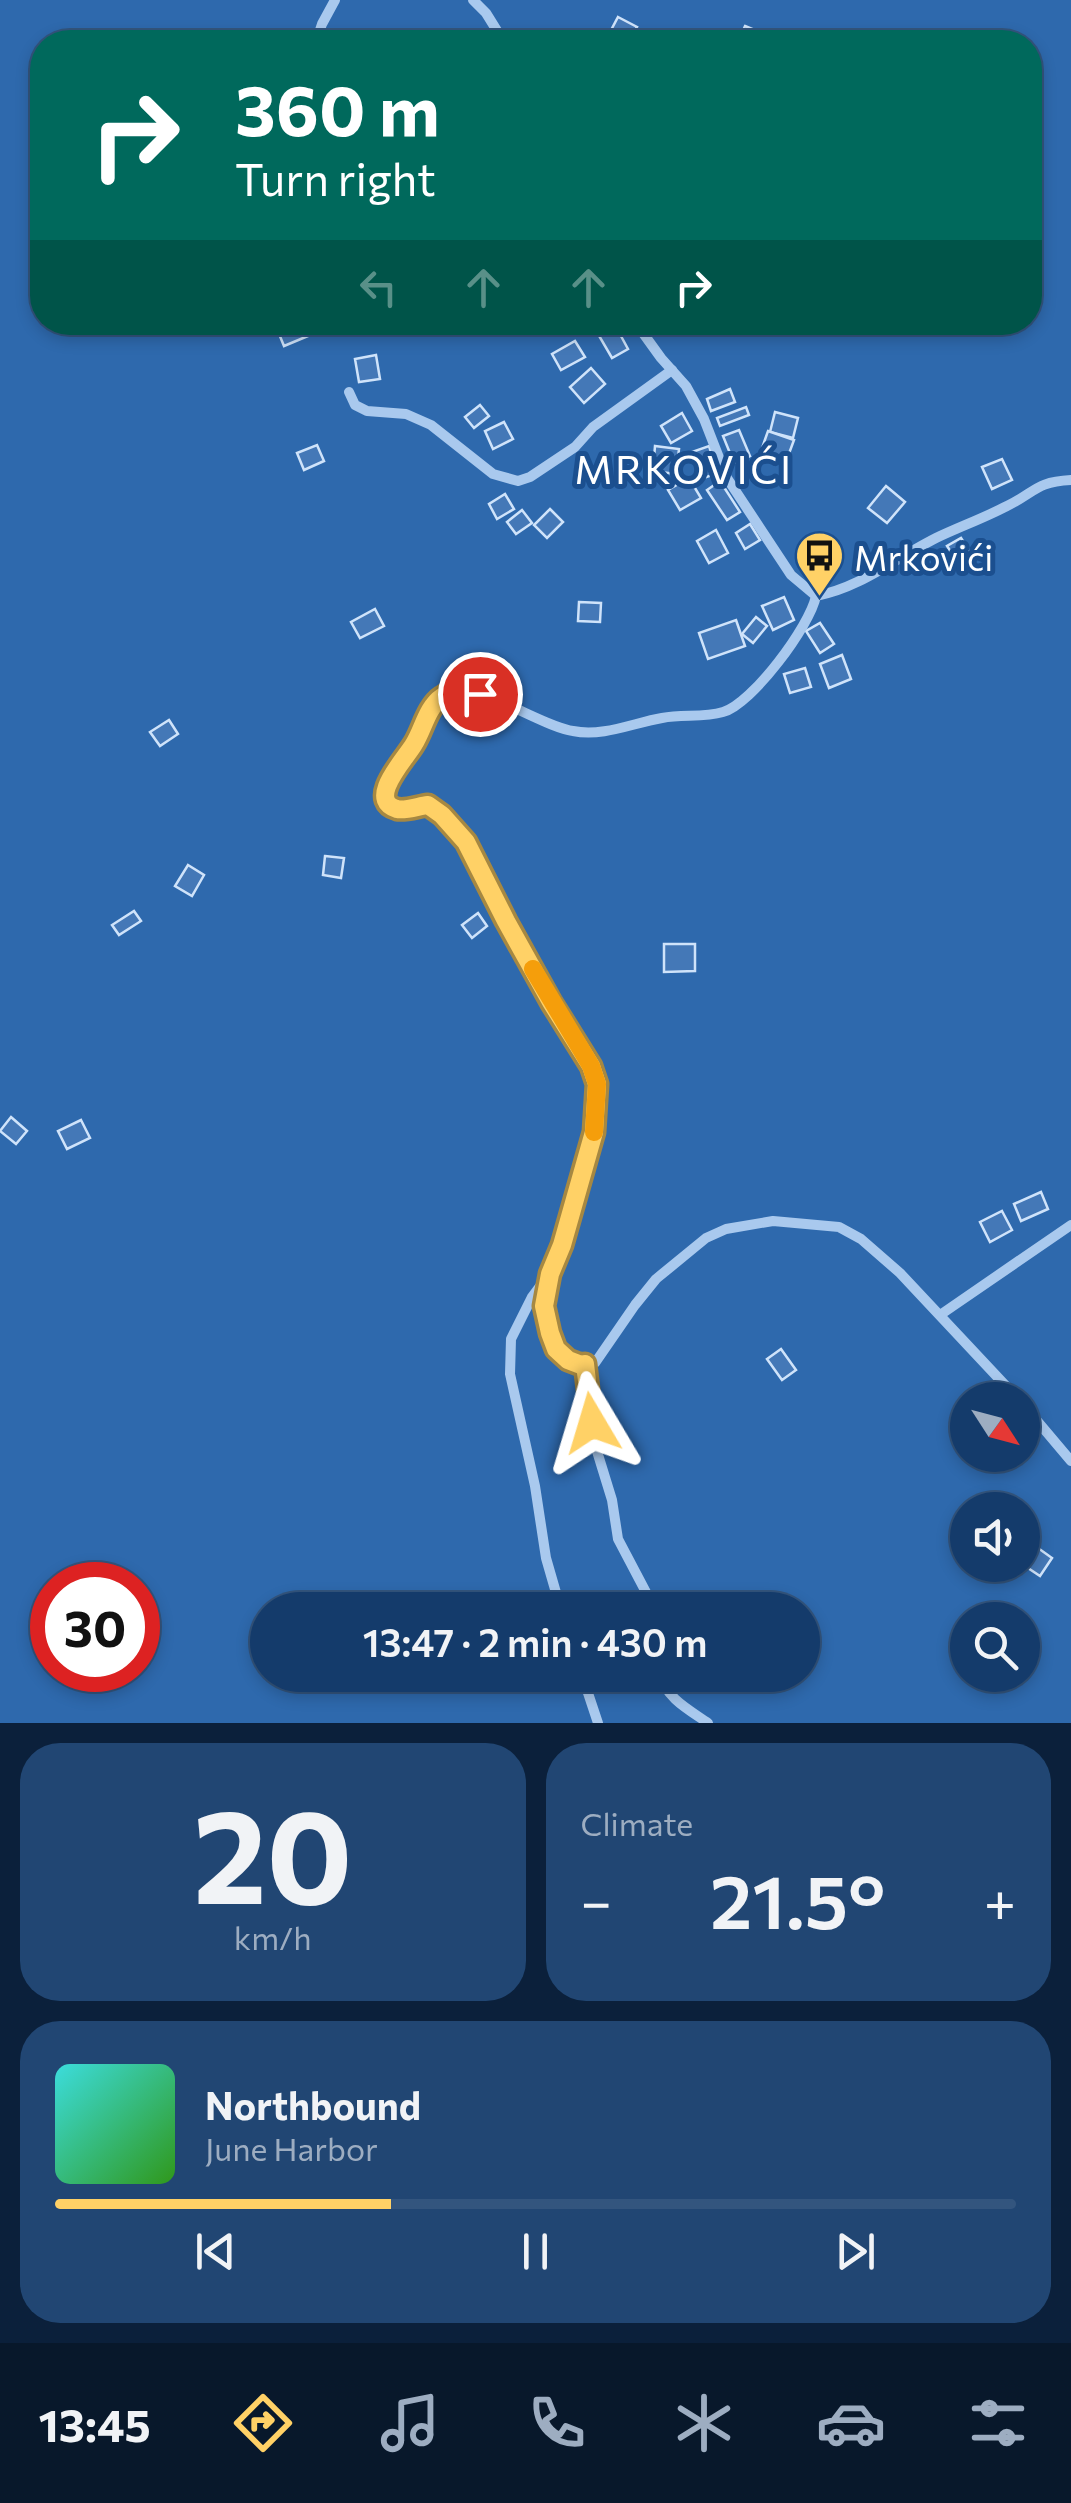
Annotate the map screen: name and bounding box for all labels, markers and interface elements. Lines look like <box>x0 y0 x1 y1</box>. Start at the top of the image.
text: 360 m <box>235 65 440 150</box>
icon: right <box>70 70 200 200</box>
text: Turn right <box>235 150 436 205</box>
icon: left <box>351 260 406 315</box>
icon: ahead <box>456 260 511 315</box>
icon: ahead <box>561 260 616 315</box>
icon: right <box>666 260 721 315</box>
district label: MRKOVIĆI <box>574 443 794 492</box>
bus stop icon: Mrkovići <box>793 530 845 598</box>
place label: Mrkovići <box>854 535 993 578</box>
pin <box>438 652 523 737</box>
icon: arrive <box>453 667 508 722</box>
position arrow <box>540 1371 644 1475</box>
north arrow <box>950 1382 1040 1472</box>
map controls <box>950 1382 1040 1692</box>
button: sound <box>950 1492 1040 1582</box>
speed limit sign: 30 <box>30 1562 160 1692</box>
button: search <box>950 1602 1040 1692</box>
text: 13:47 · 2 min · 430 m <box>363 1618 707 1665</box>
text: 20 <box>193 1772 353 1931</box>
text: Climate <box>581 1803 693 1843</box>
text: 21.5° <box>710 1853 885 1944</box>
text: − <box>581 1866 612 1933</box>
text: + <box>984 1866 1016 1933</box>
text: km/h <box>234 1917 312 1957</box>
text: Northbound <box>205 2081 421 2128</box>
text: June Harbor <box>205 2128 378 2168</box>
icon: previous <box>188 2224 243 2279</box>
icon: pause <box>508 2224 563 2279</box>
icon: next <box>828 2224 883 2279</box>
icon: directions <box>228 2388 298 2458</box>
icon: music <box>375 2388 445 2458</box>
icon: phone <box>522 2388 592 2458</box>
icon: climate <box>669 2388 739 2458</box>
icon: car <box>816 2388 886 2458</box>
icon: filters <box>963 2388 1033 2458</box>
text: 13:45 <box>38 2396 151 2451</box>

